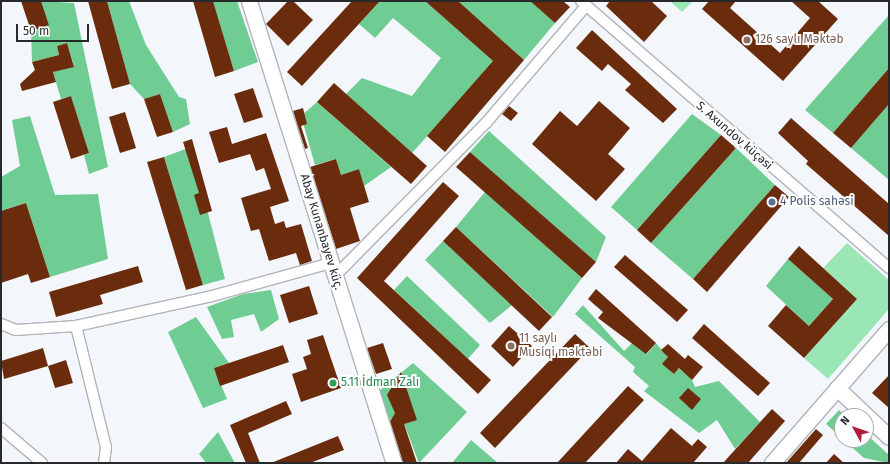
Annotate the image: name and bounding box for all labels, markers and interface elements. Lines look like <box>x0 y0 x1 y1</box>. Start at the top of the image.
scale bar <box>18 16 91 42</box>
text: 50 m <box>23 24 49 38</box>
place label: 126 saylı Məktəb <box>755 33 844 47</box>
marker: 126 saylı Məktəb <box>742 35 752 45</box>
street label: S. Axundov küçəsi <box>693 99 775 173</box>
street label: Abay Kunanbayev küç. <box>297 172 345 292</box>
place label: 4 Polis sahəsi <box>780 195 854 209</box>
marker: 4 Polis sahəsi <box>767 197 777 207</box>
place label: 11 saylı Musiqi məktəbi <box>519 332 602 360</box>
marker: 11 saylı Musiqi məktəbi <box>506 341 516 351</box>
place label: 5.11 İdman Zalı <box>341 376 419 390</box>
marker: 5.11 İdman Zalı <box>328 378 338 388</box>
north arrow <box>834 408 874 448</box>
text: N <box>838 414 853 428</box>

